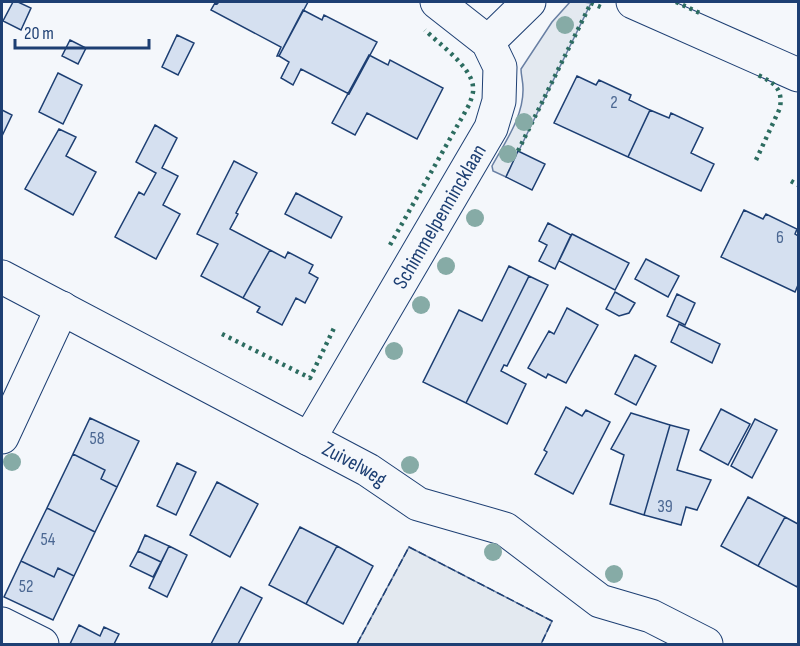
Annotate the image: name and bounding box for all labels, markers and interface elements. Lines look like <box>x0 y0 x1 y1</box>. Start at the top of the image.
scale bar <box>15 12 148 50</box>
text: 20 m <box>24 23 54 44</box>
house number: 2 <box>610 92 618 113</box>
street label: Schimmelpennincklaan <box>387 140 491 293</box>
house number: 6 <box>776 227 784 248</box>
house number: 58 <box>89 428 105 449</box>
street label: Zuivelweg <box>318 436 392 492</box>
house number: 39 <box>657 496 673 517</box>
house number: 54 <box>41 529 56 550</box>
house number: 52 <box>19 576 33 597</box>

